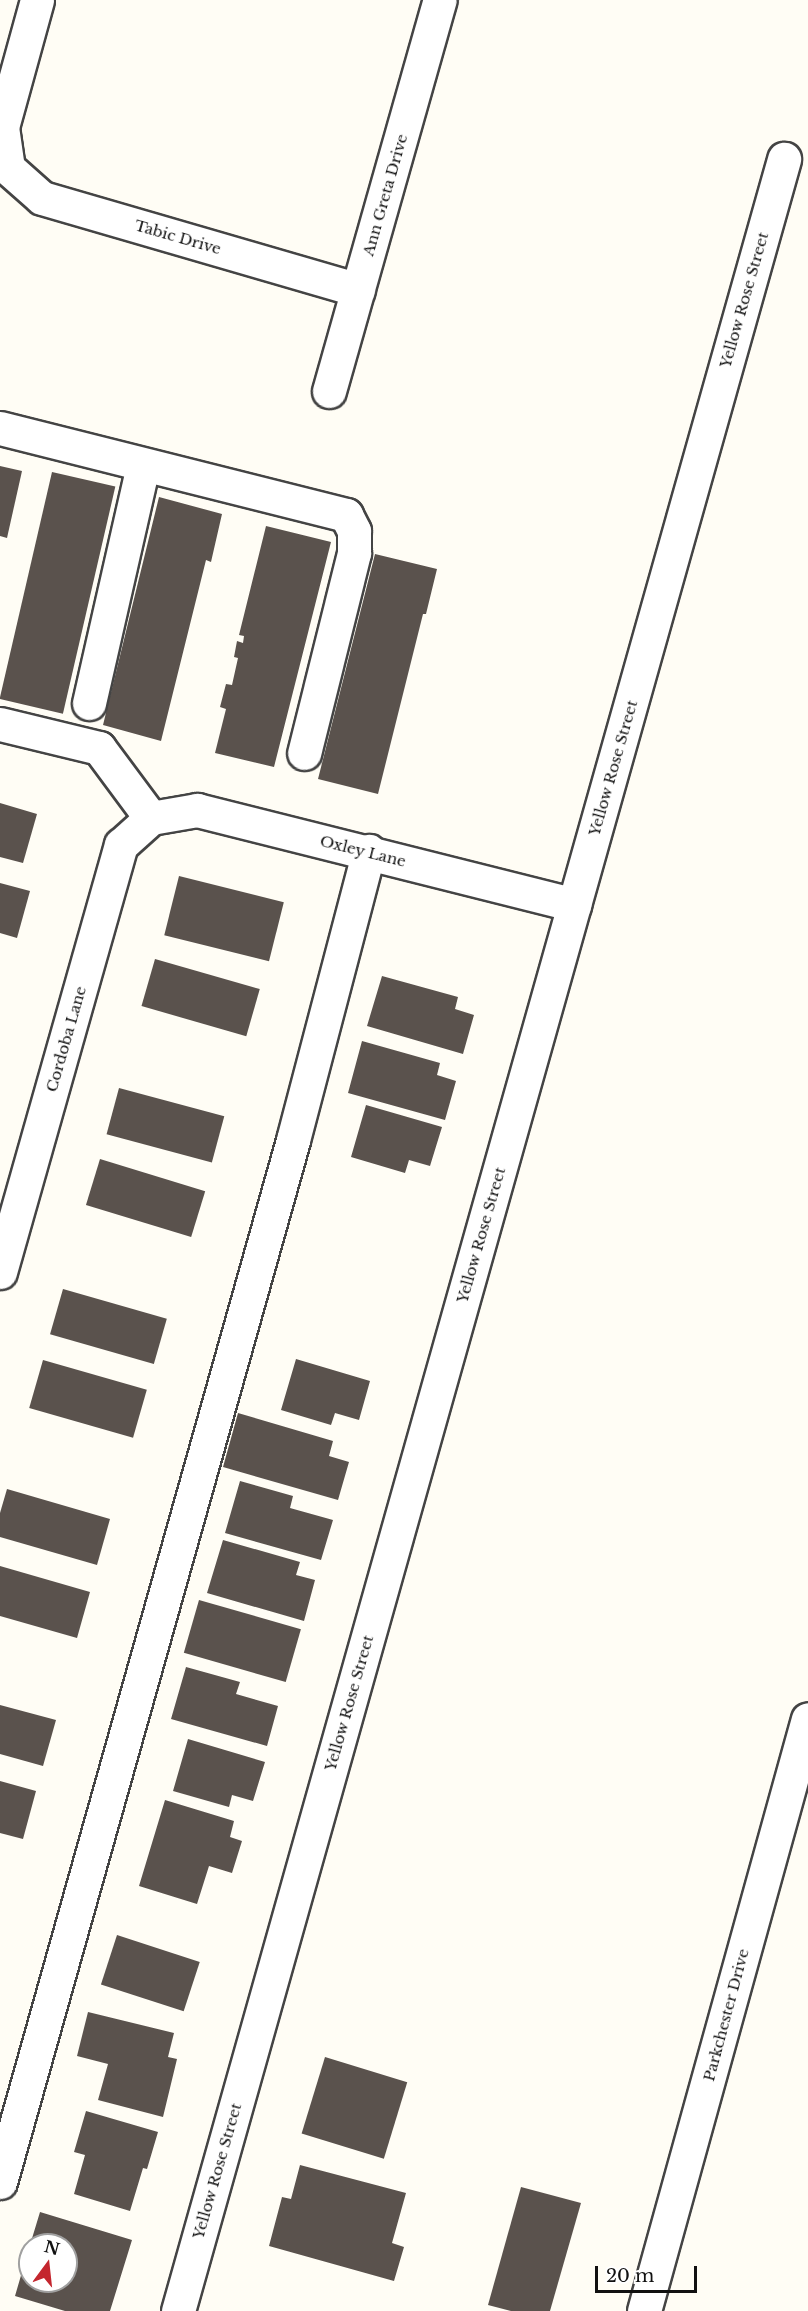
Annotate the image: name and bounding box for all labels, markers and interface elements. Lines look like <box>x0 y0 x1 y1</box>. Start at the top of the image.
street label: Ann Greta Drive <box>359 132 411 258</box>
street label: Tabic Drive <box>133 216 223 258</box>
street label: Yellow Rose Street <box>716 230 772 370</box>
street label: Yellow Rose Street <box>585 698 641 838</box>
street label: Oxley Lane <box>318 832 408 870</box>
street label: Cordoba Lane <box>42 984 90 1094</box>
street label: Yellow Rose Street <box>453 1165 509 1305</box>
street label: Yellow Rose Street <box>321 1633 377 1773</box>
street label: Parkchester Drive <box>700 1947 752 2083</box>
street label: Yellow Rose Street <box>189 2101 245 2241</box>
north arrow <box>18 2233 78 2293</box>
text: N <box>42 2236 62 2259</box>
scale bar <box>598 2254 700 2292</box>
text: 20 m <box>606 2265 654 2287</box>

